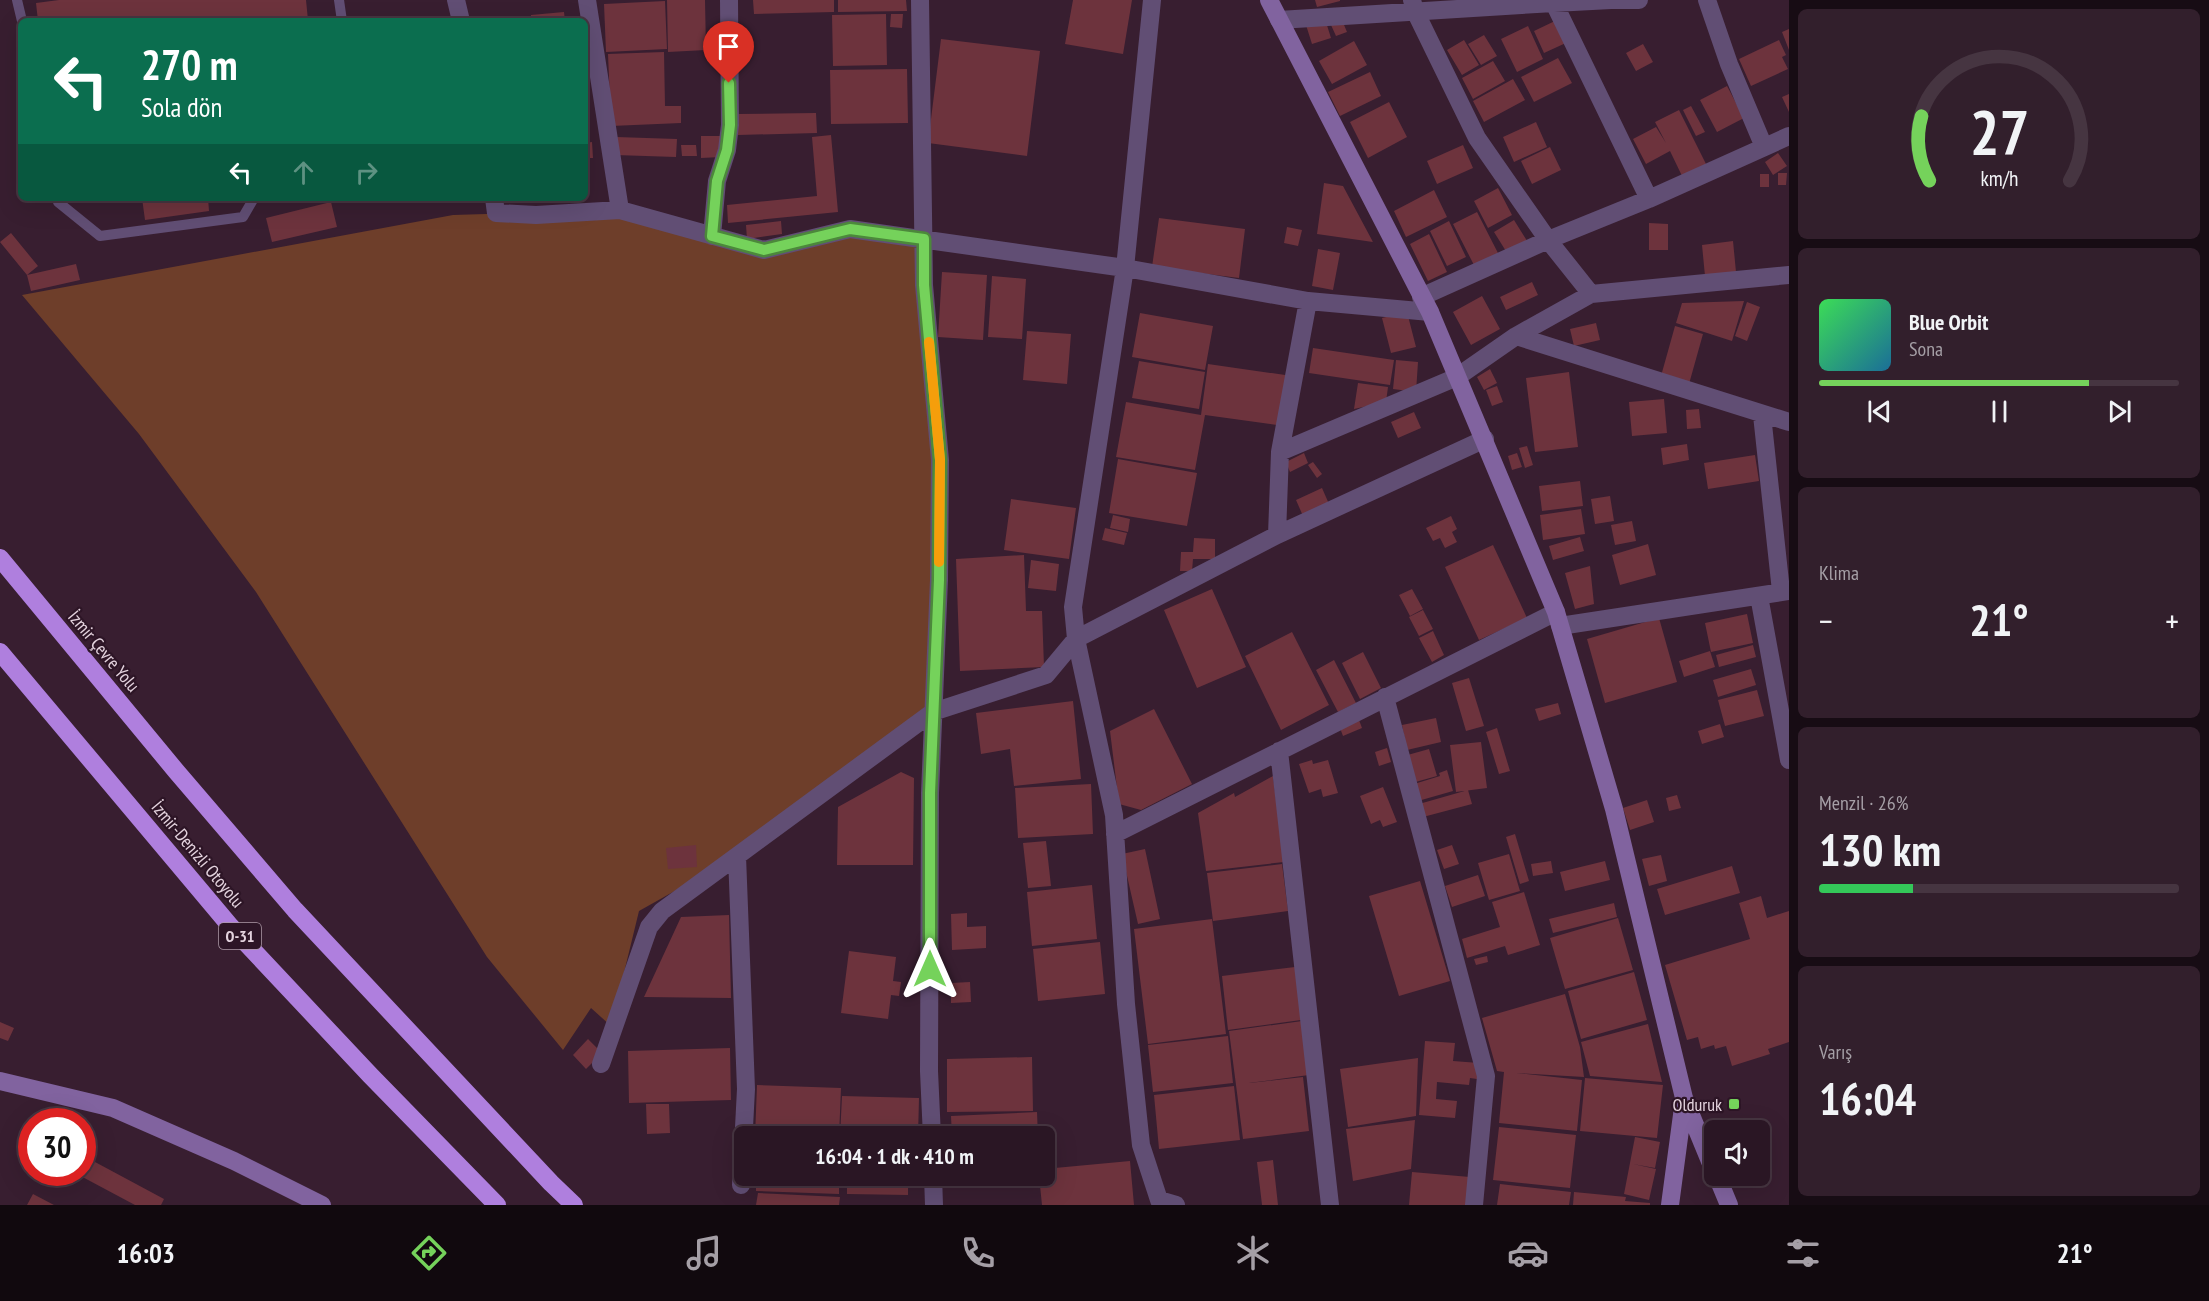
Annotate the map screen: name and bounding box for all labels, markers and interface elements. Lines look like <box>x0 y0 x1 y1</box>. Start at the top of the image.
pin <box>703 21 754 83</box>
icon: arrive <box>712 30 745 63</box>
text: 270 m <box>141 37 238 92</box>
icon: left <box>42 42 120 120</box>
text: Sola dön <box>141 90 222 124</box>
text: 27 <box>1969 91 2029 172</box>
icon: left <box>224 156 257 189</box>
icon: ahead <box>287 156 320 189</box>
icon: right <box>350 156 383 189</box>
text: km/h <box>1980 164 2018 192</box>
text: Blue Orbit <box>1909 308 1988 336</box>
text: Sona <box>1909 336 1943 362</box>
icon: previous <box>1863 395 1896 428</box>
icon: pause <box>1983 395 2016 428</box>
icon: next <box>2103 395 2136 428</box>
text: Klima <box>1819 560 1859 586</box>
text: 21° <box>1969 590 2029 648</box>
text: − <box>1819 599 1833 642</box>
text: + <box>2165 599 2179 642</box>
street label: İzmir Çevre Yolu <box>63 606 145 696</box>
text: Menzil · 26% <box>1819 790 1908 816</box>
street label: İzmir-Denizli Otoyolu <box>147 796 249 912</box>
text: 130 km <box>1819 820 1941 878</box>
road number: O-31 <box>219 923 261 949</box>
position arrow <box>898 937 962 1001</box>
text: Varış <box>1819 1039 1852 1065</box>
text: 16:04 <box>1819 1069 1916 1127</box>
place label: Olduruk <box>1673 1093 1722 1116</box>
marker: Olduruk <box>1727 1097 1741 1111</box>
speed limit sign: 30 <box>18 1108 96 1186</box>
map controls <box>1704 1120 1770 1186</box>
button: sound <box>1704 1120 1770 1186</box>
text: 16:04 · 1 dk · 410 m <box>815 1142 974 1170</box>
icon: directions <box>408 1232 450 1274</box>
icon: music <box>683 1232 725 1274</box>
icon: phone <box>957 1232 999 1274</box>
icon: climate <box>1232 1232 1274 1274</box>
icon: car <box>1507 1232 1549 1274</box>
icon: filters <box>1782 1232 1824 1274</box>
text: 16:03 <box>116 1236 175 1270</box>
text: 21° <box>2057 1236 2092 1270</box>

